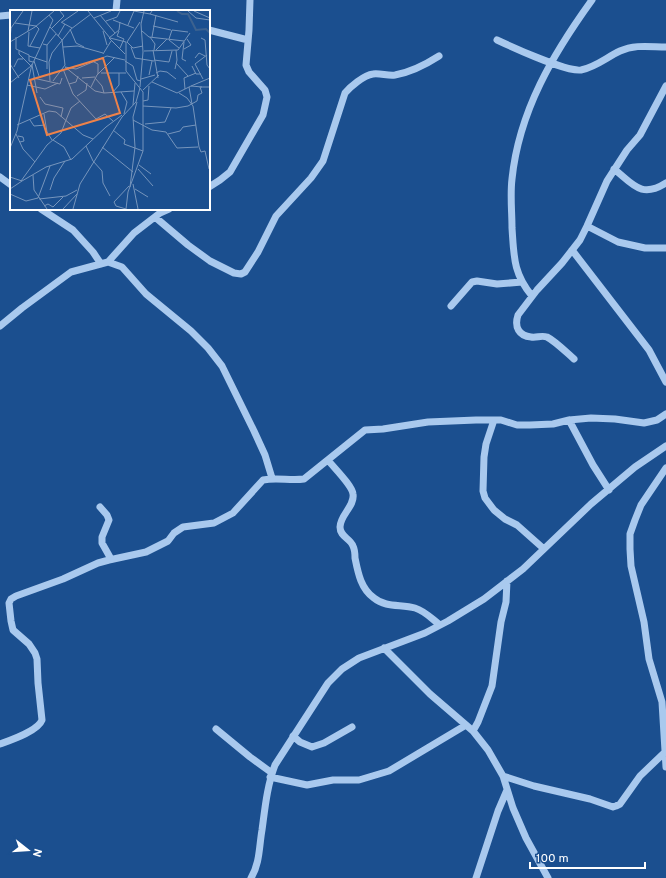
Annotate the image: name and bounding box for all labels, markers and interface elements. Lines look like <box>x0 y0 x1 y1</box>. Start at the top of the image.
inset map <box>10 10 210 210</box>
north arrow <box>8 830 48 870</box>
scale bar <box>530 844 645 870</box>
text: N <box>29 847 44 858</box>
text: 100 m <box>536 851 569 867</box>

